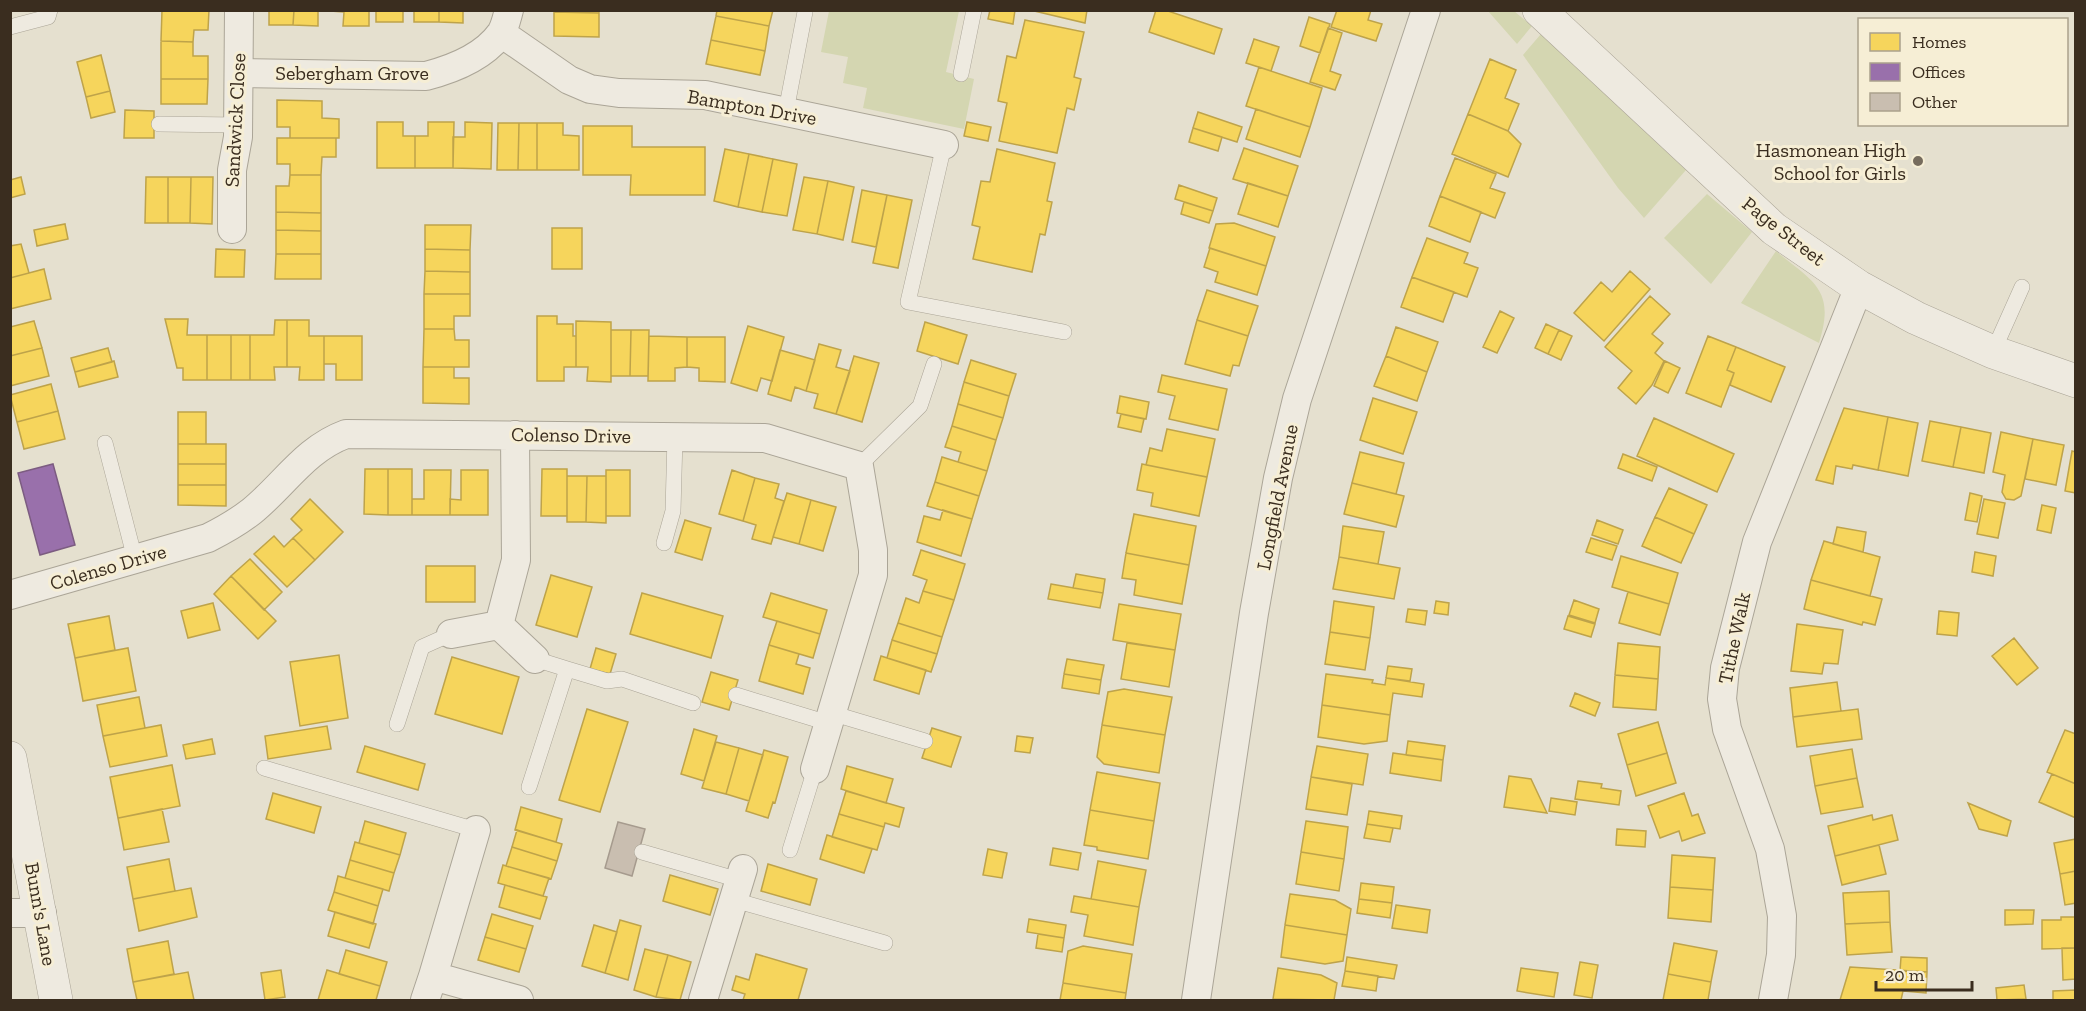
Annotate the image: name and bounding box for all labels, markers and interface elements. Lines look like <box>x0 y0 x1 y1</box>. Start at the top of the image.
legend <box>1858 18 2068 126</box>
text: Homes <box>1912 31 1966 53</box>
street label: Sandwick Close <box>220 52 250 188</box>
street label: Sebergham Grove <box>275 61 429 85</box>
text: Offices <box>1912 61 1965 83</box>
street label: Bampton Drive <box>686 84 818 130</box>
text: Other <box>1912 91 1958 113</box>
place label: Hasmonean High School for Girls <box>1756 138 1907 185</box>
marker: Hasmonean High School for Girls <box>1911 154 1925 168</box>
street label: Page Street <box>1738 191 1831 271</box>
street label: Colenso Drive <box>511 422 631 448</box>
street label: Longfield Avenue <box>1251 422 1303 572</box>
street label: Colenso Drive <box>47 539 169 595</box>
street label: Tithe Walk <box>1713 589 1756 686</box>
street label: Bunn's Lane <box>20 860 62 968</box>
scale bar <box>1876 954 1972 992</box>
text: 20 m <box>1885 964 1925 986</box>

